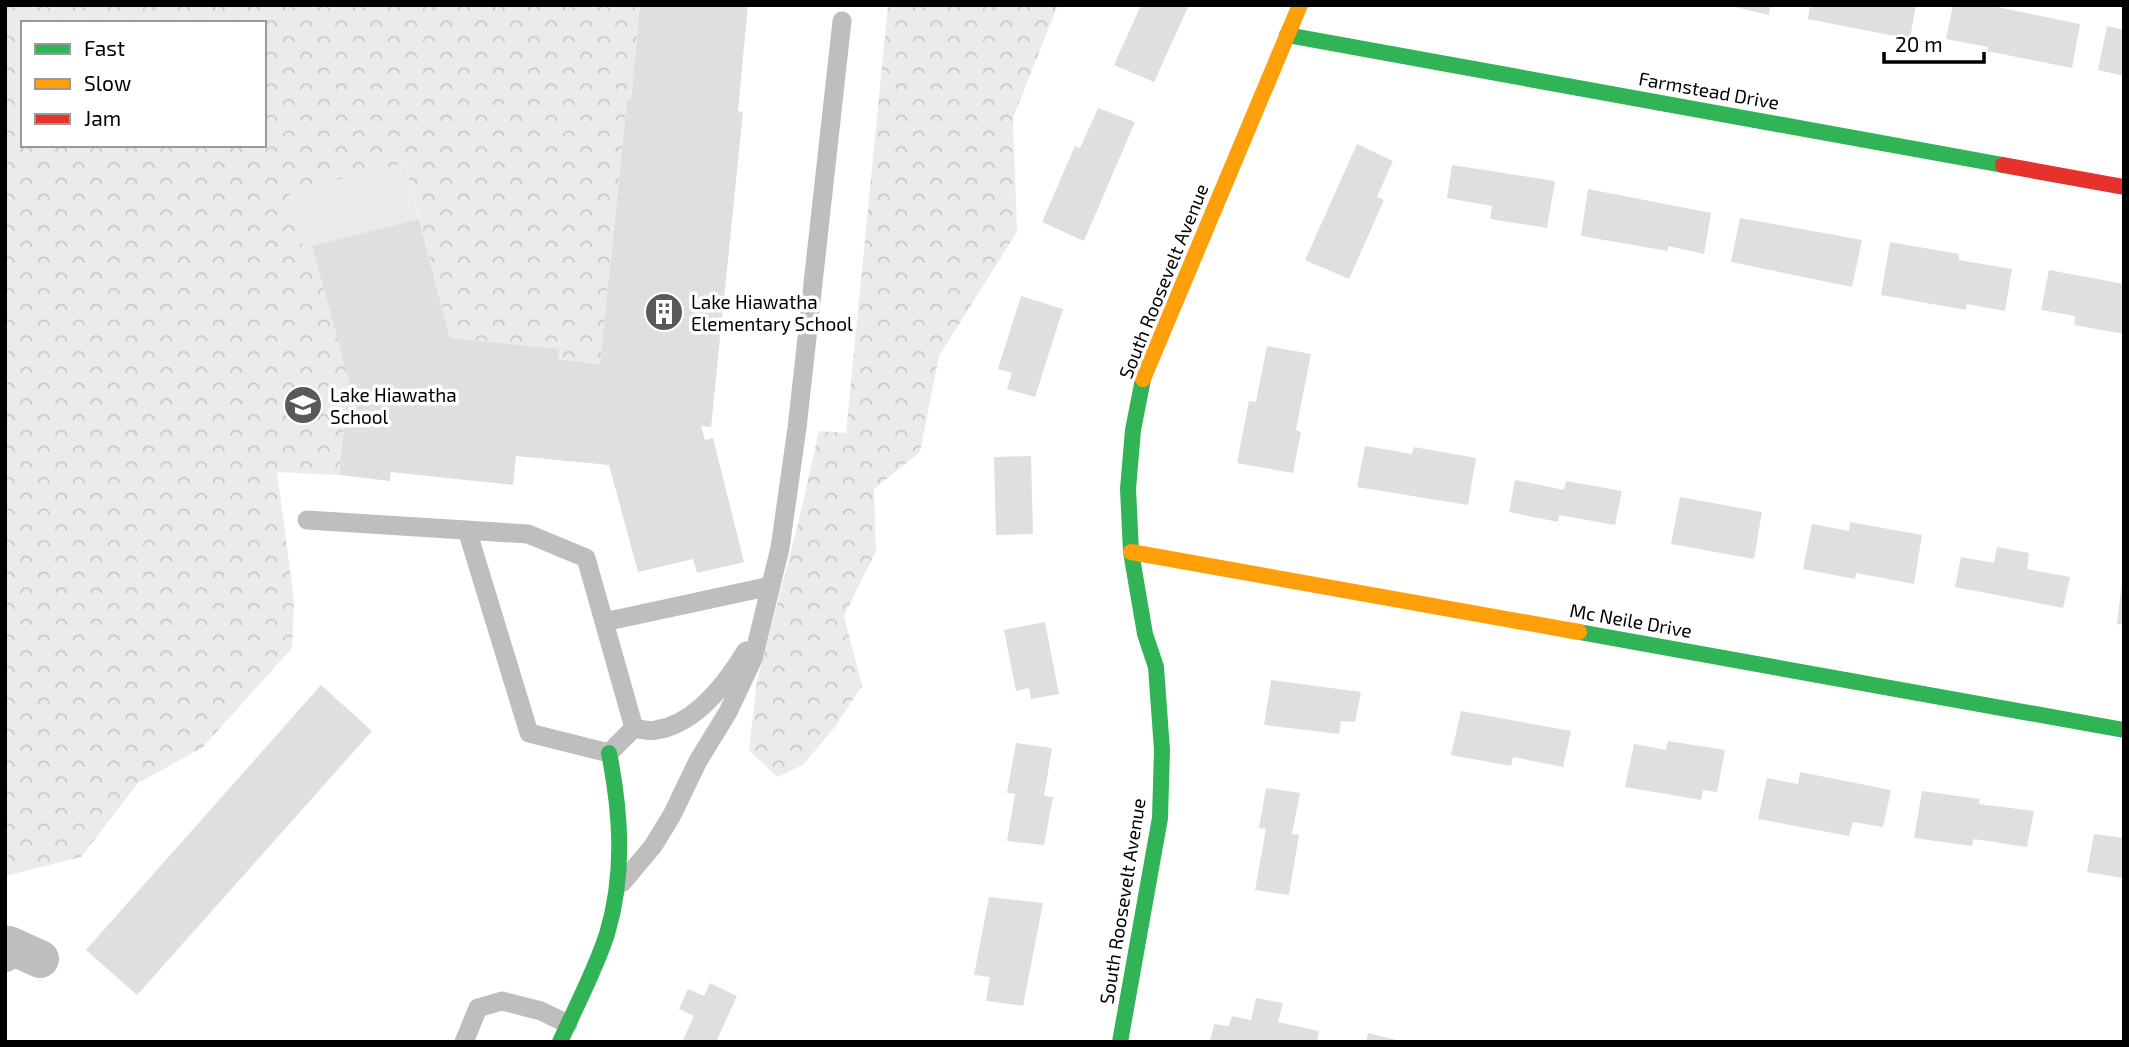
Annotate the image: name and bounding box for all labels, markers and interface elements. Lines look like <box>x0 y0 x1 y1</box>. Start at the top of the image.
legend <box>21 21 266 147</box>
scale bar <box>1884 21 1984 65</box>
text: 20 m <box>1895 31 1943 56</box>
text: Fast <box>84 35 125 60</box>
street label: Farmstead Drive <box>1637 66 1781 114</box>
text: Slow <box>84 70 131 95</box>
text: Jam <box>84 105 121 130</box>
street label: South Roosevelt Avenue <box>1113 180 1213 382</box>
place label: Lake Hiawatha Elementary School <box>691 290 853 335</box>
building icon: Lake Hiawatha Elementary School <box>643 291 685 333</box>
place label: Lake Hiawatha School <box>330 383 457 428</box>
school or university icon: Lake Hiawatha School <box>282 384 324 426</box>
street label: Mc Neile Drive <box>1568 598 1694 642</box>
street label: South Roosevelt Avenue <box>1094 796 1150 1006</box>

